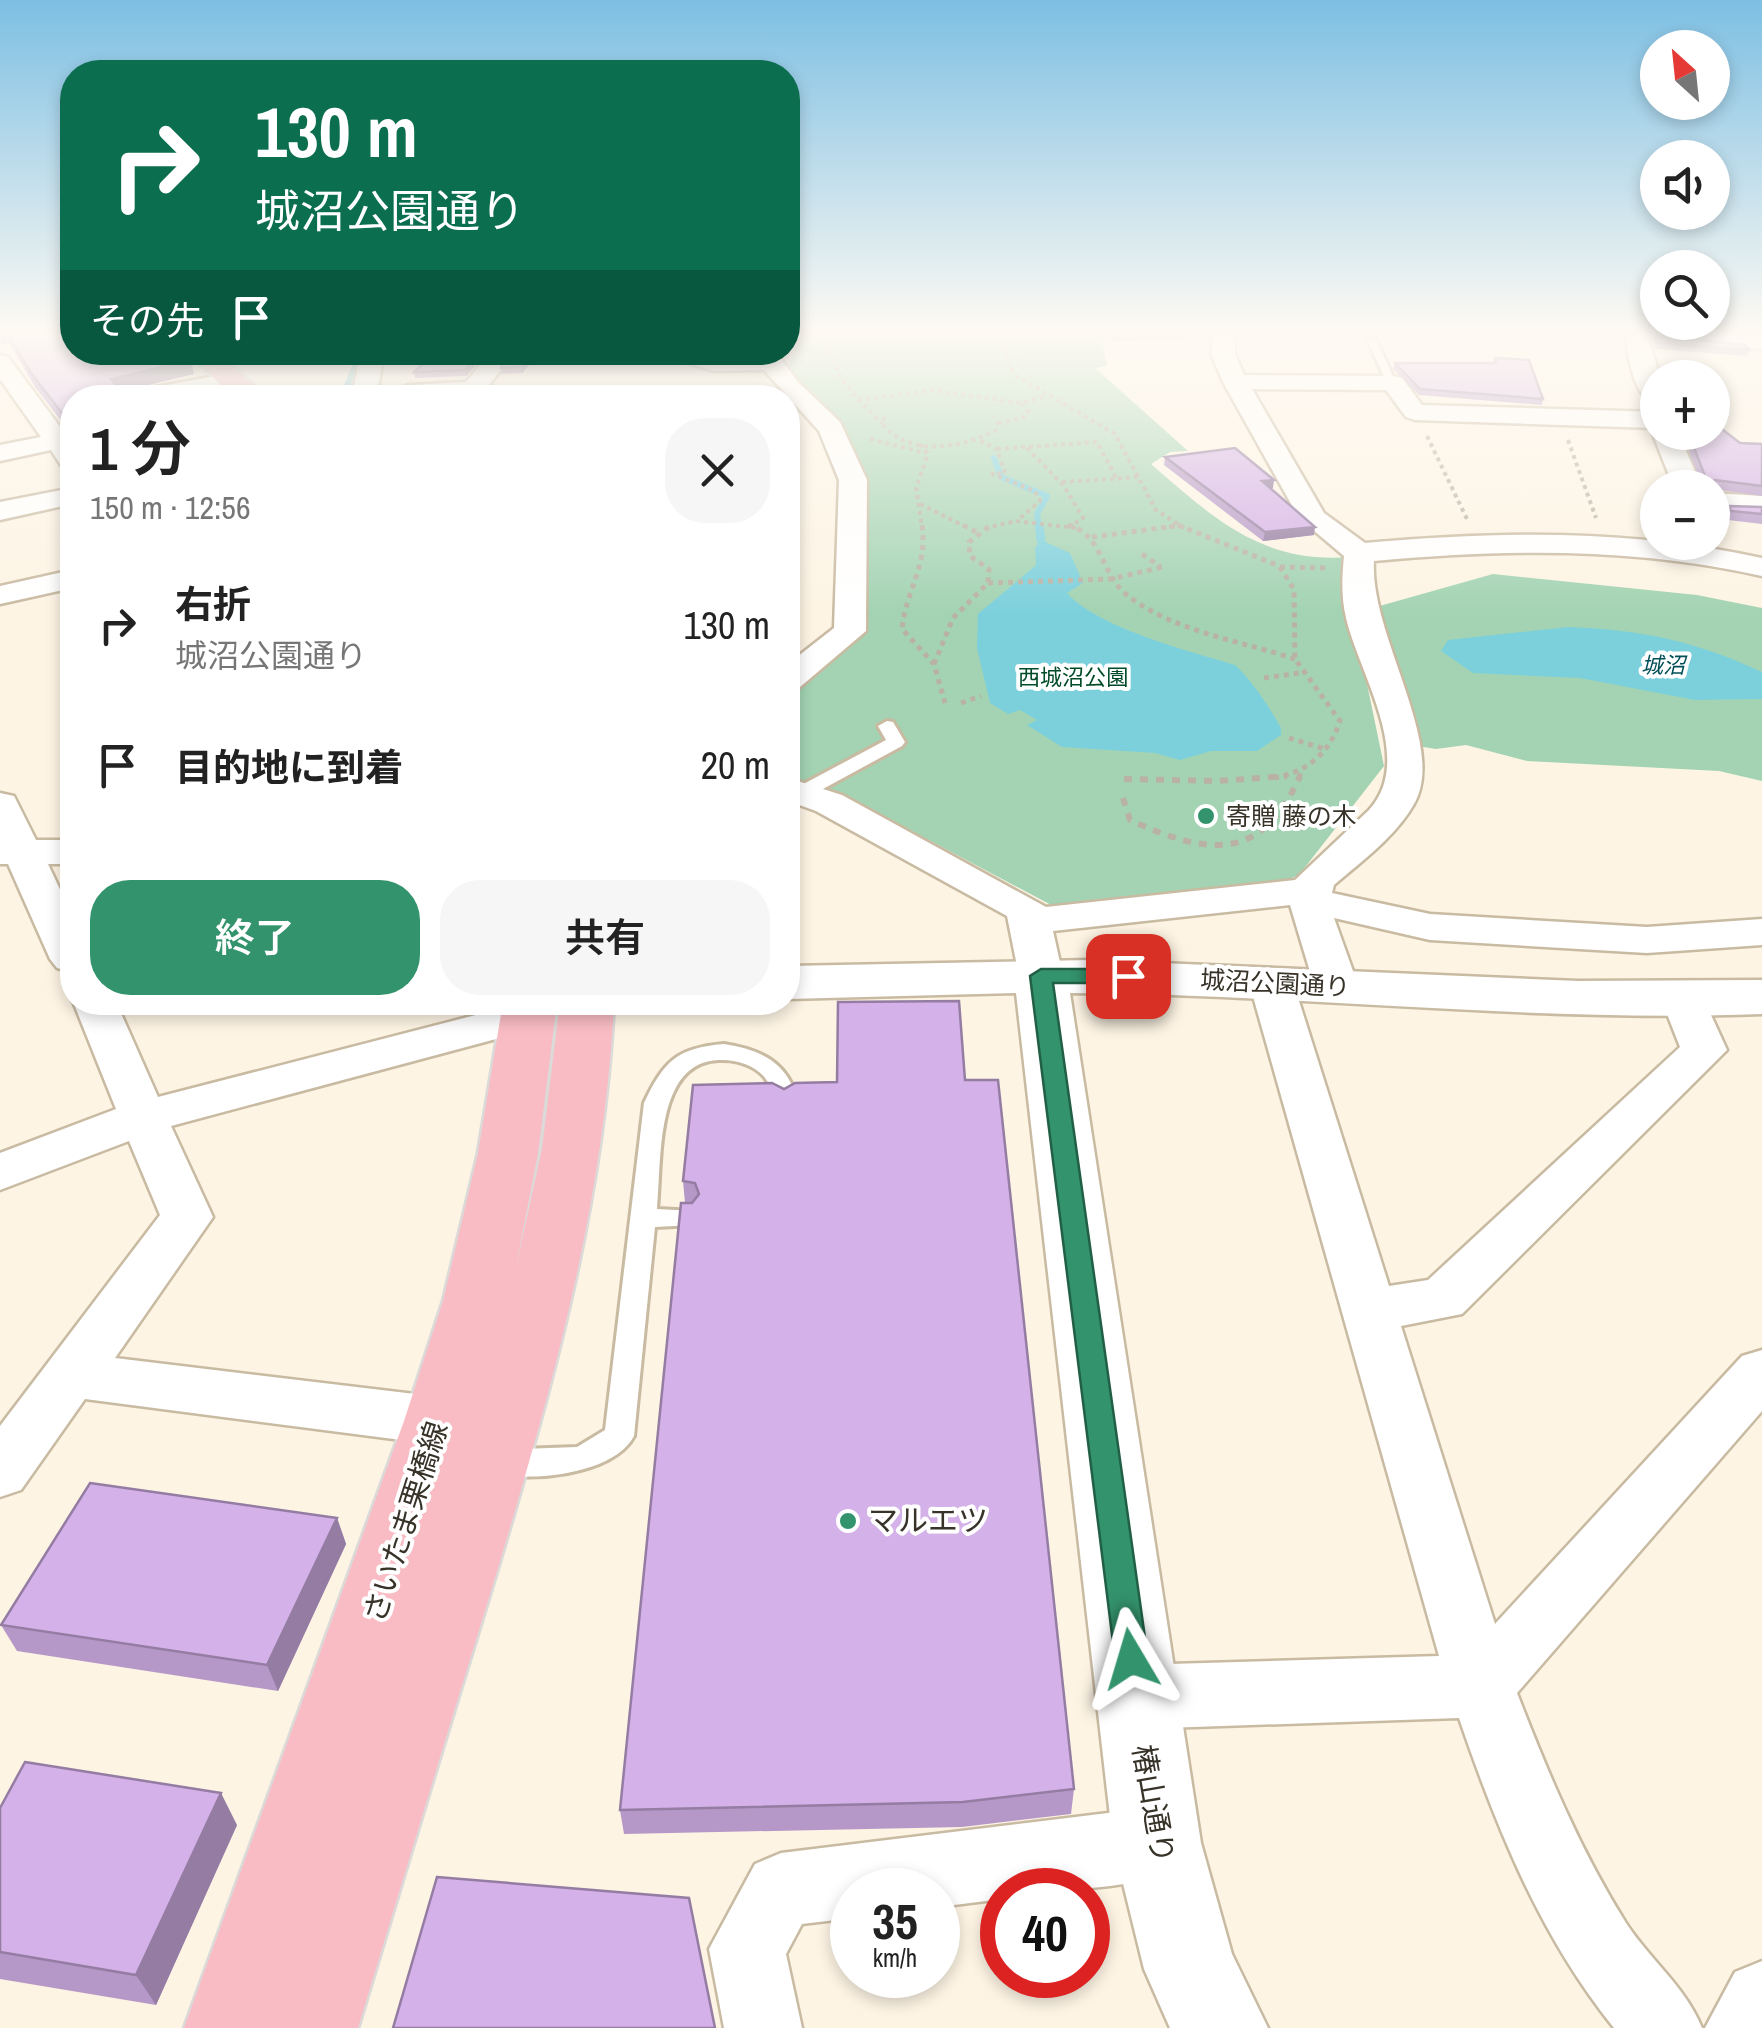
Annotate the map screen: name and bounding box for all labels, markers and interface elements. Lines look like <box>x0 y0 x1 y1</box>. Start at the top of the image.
north arrow <box>1640 30 1730 120</box>
map controls <box>1640 30 1730 560</box>
text: 130 m <box>255 85 418 179</box>
icon: right <box>90 100 220 230</box>
button: sound <box>1640 140 1730 230</box>
text: 城沼公園通り <box>255 180 525 241</box>
button: search <box>1640 250 1730 340</box>
icon: arrive <box>224 290 279 345</box>
text: その先 <box>90 295 204 346</box>
button: + <box>1640 360 1730 450</box>
text: 1 分 <box>90 408 191 489</box>
button: close <box>665 418 770 523</box>
button: − <box>1640 470 1730 560</box>
text: 150 m · 12:56 <box>90 486 250 529</box>
text: 右折 <box>175 579 251 630</box>
icon: right <box>90 598 145 653</box>
text: 130 m <box>683 600 770 651</box>
text: 城沼公園通り <box>175 634 367 677</box>
water label: 城沼 <box>1641 650 1688 680</box>
park label: 西城沼公園 <box>1018 662 1128 692</box>
icon: arrive <box>90 738 145 793</box>
text: 20 m <box>701 740 770 791</box>
text: 目的地に到着 <box>175 742 403 793</box>
place label: 寄贈 藤の木 <box>1226 799 1357 833</box>
marker: 寄贈 藤の木 <box>1195 805 1217 827</box>
button: 終了 <box>90 880 420 995</box>
button: 共有 <box>440 880 770 995</box>
pin <box>1086 934 1171 1019</box>
icon: arrive <box>1101 949 1156 1004</box>
street label: 城沼公園通り <box>1199 962 1351 1004</box>
street label: さいたま栗橋線 <box>354 1416 456 1627</box>
place label: マルエツ <box>868 1500 988 1540</box>
marker: マルエツ <box>837 1510 859 1532</box>
position arrow <box>1079 1607 1183 1711</box>
street label: 椿山通り <box>1124 1741 1184 1866</box>
speed limit sign: 40 <box>980 1868 1110 1998</box>
text: 35 <box>872 1887 918 1955</box>
text: km/h <box>873 1941 917 1975</box>

